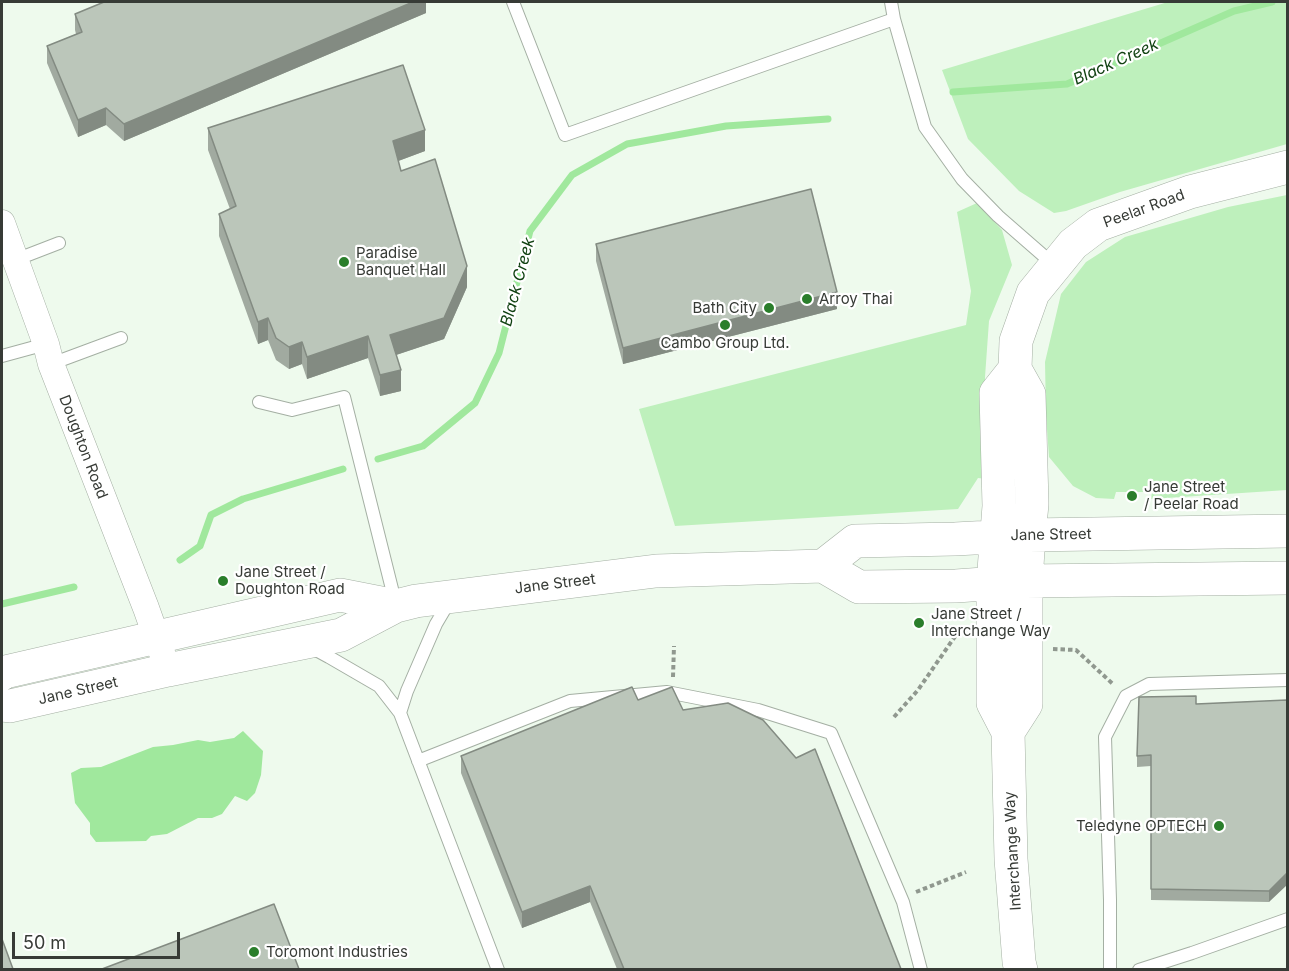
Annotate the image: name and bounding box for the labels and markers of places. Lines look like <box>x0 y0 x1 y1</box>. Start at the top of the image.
place label: Paradise Banquet Hall <box>356 244 446 279</box>
marker: Paradise Banquet Hall <box>337 255 351 269</box>
place label: Arroy Thai <box>819 290 893 308</box>
marker: Arroy Thai <box>800 292 814 306</box>
place label: Bath City <box>693 299 757 317</box>
marker: Bath City <box>762 301 776 315</box>
marker: Cambo Group Ltd. <box>718 318 732 332</box>
place label: Cambo Group Ltd. <box>660 334 790 352</box>
place label: Jane Street / Peelar Road <box>1144 478 1239 513</box>
marker: Jane Street / Peelar Road <box>1125 489 1139 503</box>
place label: Jane Street / Doughton Road <box>235 563 345 598</box>
marker: Jane Street / Doughton Road <box>216 574 230 588</box>
place label: Jane Street / Interchange Way <box>931 605 1050 640</box>
marker: Jane Street / Interchange Way <box>912 616 926 630</box>
place label: Teledyne OPTECH <box>1076 817 1207 835</box>
marker: Teledyne OPTECH <box>1212 819 1226 833</box>
place label: Toromont Industries <box>266 943 408 961</box>
marker: Toromont Industries <box>247 945 261 959</box>

